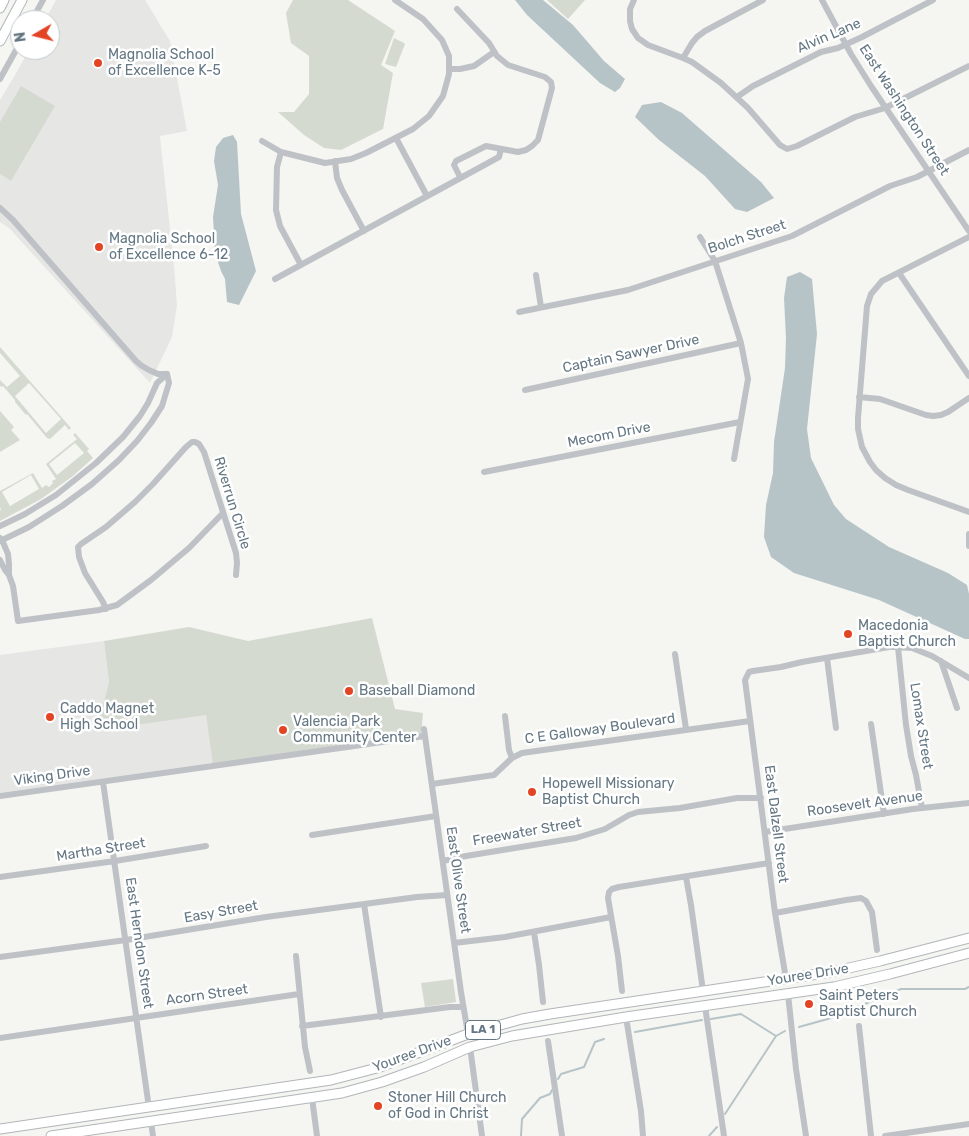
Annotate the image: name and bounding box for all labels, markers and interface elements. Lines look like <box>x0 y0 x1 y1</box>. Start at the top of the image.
north arrow <box>10 10 60 60</box>
street label: Alvin Lane <box>795 15 863 57</box>
text: N <box>12 31 30 43</box>
street label: East Washington Street <box>855 41 953 179</box>
place label: Magnolia School of Excellence K-5 <box>108 47 221 80</box>
marker: Magnolia School of Excellence K-5 <box>92 57 104 69</box>
street label: Bolch Street <box>706 217 788 257</box>
place label: Magnolia School of Excellence 6-12 <box>109 231 228 264</box>
marker: Magnolia School of Excellence 6-12 <box>93 241 105 253</box>
street label: Captain Sawyer Drive <box>561 331 701 377</box>
street label: Mecom Drive <box>566 419 652 451</box>
street label: Riverrun Circle <box>210 455 254 551</box>
place label: Macedonia Baptist Church <box>858 618 956 650</box>
marker: Macedonia Baptist Church <box>842 628 854 640</box>
street label: Lomax Street <box>906 682 936 770</box>
place label: Baseball Diamond <box>359 683 475 699</box>
marker: Baseball Diamond <box>343 685 355 697</box>
place label: Caddo Magnet High School <box>60 701 154 734</box>
street label: C E Galloway Boulevard <box>524 710 676 748</box>
marker: Caddo Magnet High School <box>44 711 56 723</box>
place label: Valencia Park Community Center <box>293 714 416 746</box>
marker: Valencia Park Community Center <box>277 724 289 736</box>
street label: Viking Drive <box>13 762 91 790</box>
street label: East Dalzell Street <box>760 764 792 884</box>
place label: Hopewell Missionary Baptist Church <box>542 776 675 809</box>
marker: Hopewell Missionary Baptist Church <box>526 786 538 798</box>
street label: Roosevelt Avenue <box>806 788 924 820</box>
street label: Freewater Street <box>471 814 583 850</box>
street label: East Olive Street <box>442 825 474 935</box>
street label: Martha Street <box>55 835 147 865</box>
street label: East Herndon Street <box>121 876 157 1010</box>
street label: Easy Street <box>183 897 259 927</box>
street label: Youree Drive <box>766 960 850 990</box>
street label: Acorn Street <box>165 981 249 1009</box>
place label: Saint Peters Baptist Church <box>819 988 917 1020</box>
marker: Saint Peters Baptist Church <box>803 998 815 1010</box>
road number: LA 1 <box>466 1020 500 1040</box>
street label: Youree Drive <box>370 1032 454 1076</box>
place label: Stoner Hill Church of God in Christ <box>388 1090 507 1122</box>
marker: Stoner Hill Church of God in Christ <box>372 1100 384 1112</box>

